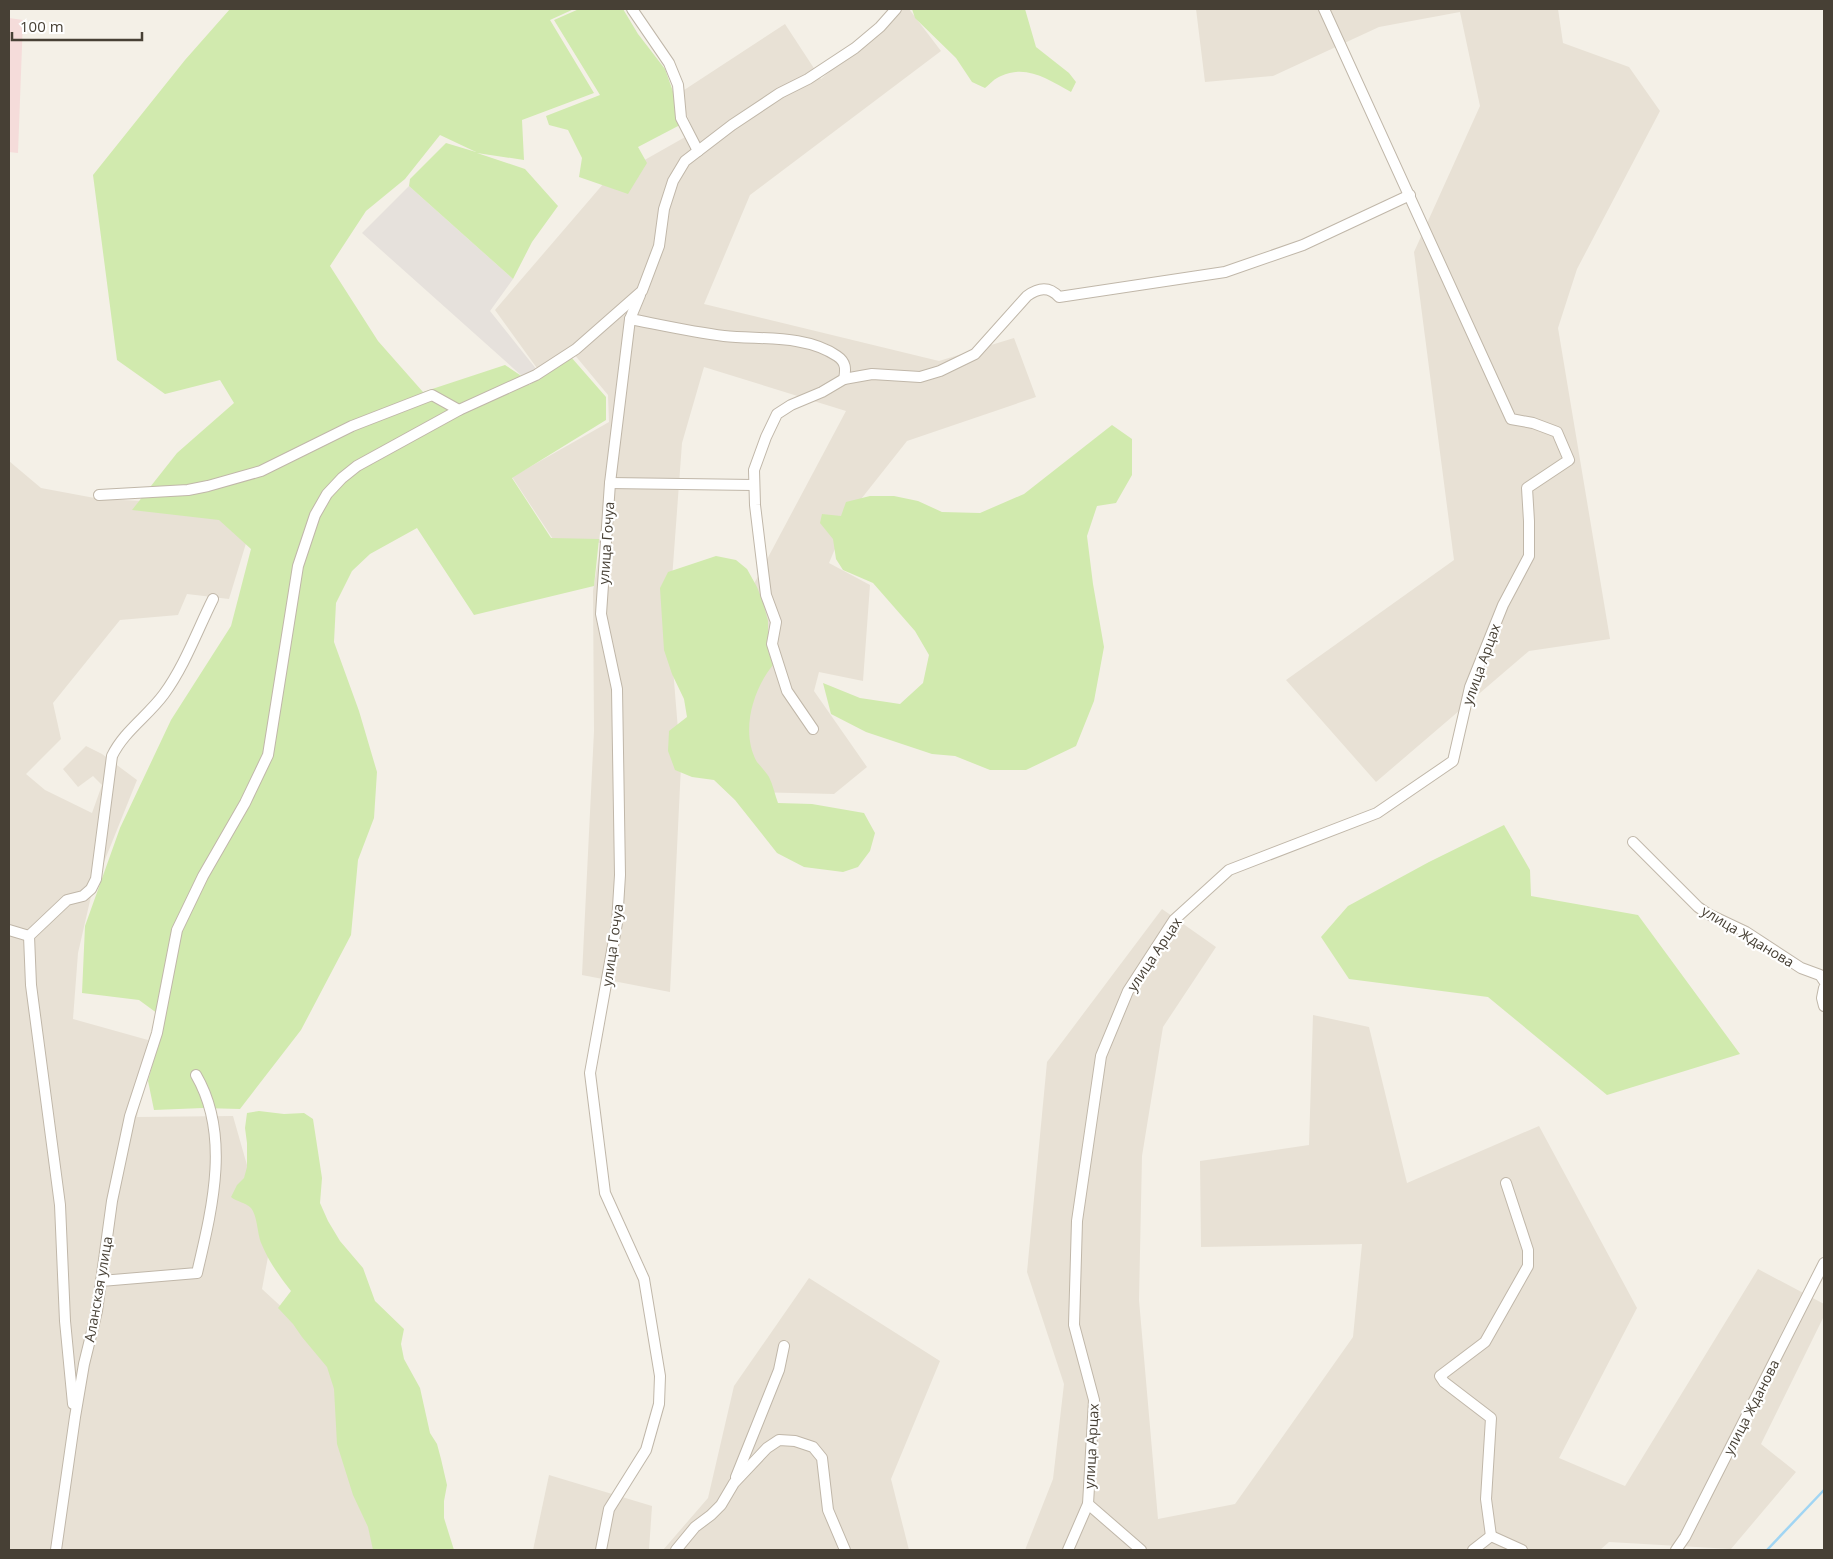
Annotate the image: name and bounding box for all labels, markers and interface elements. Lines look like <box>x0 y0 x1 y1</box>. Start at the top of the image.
scale bar <box>12 10 142 42</box>
text: 100 m <box>20 16 64 36</box>
street label: улица Гочуа <box>594 501 618 585</box>
street label: улица Арцах <box>1457 620 1505 707</box>
street label: улица Жданова <box>1698 901 1798 971</box>
street label: улица Гочуа <box>597 903 627 987</box>
street label: улица Арцах <box>1122 913 1186 995</box>
street label: Аланская улица <box>79 1235 117 1343</box>
street label: улица Жданова <box>1719 1356 1783 1458</box>
street label: улица Арцах <box>1079 1402 1103 1489</box>

